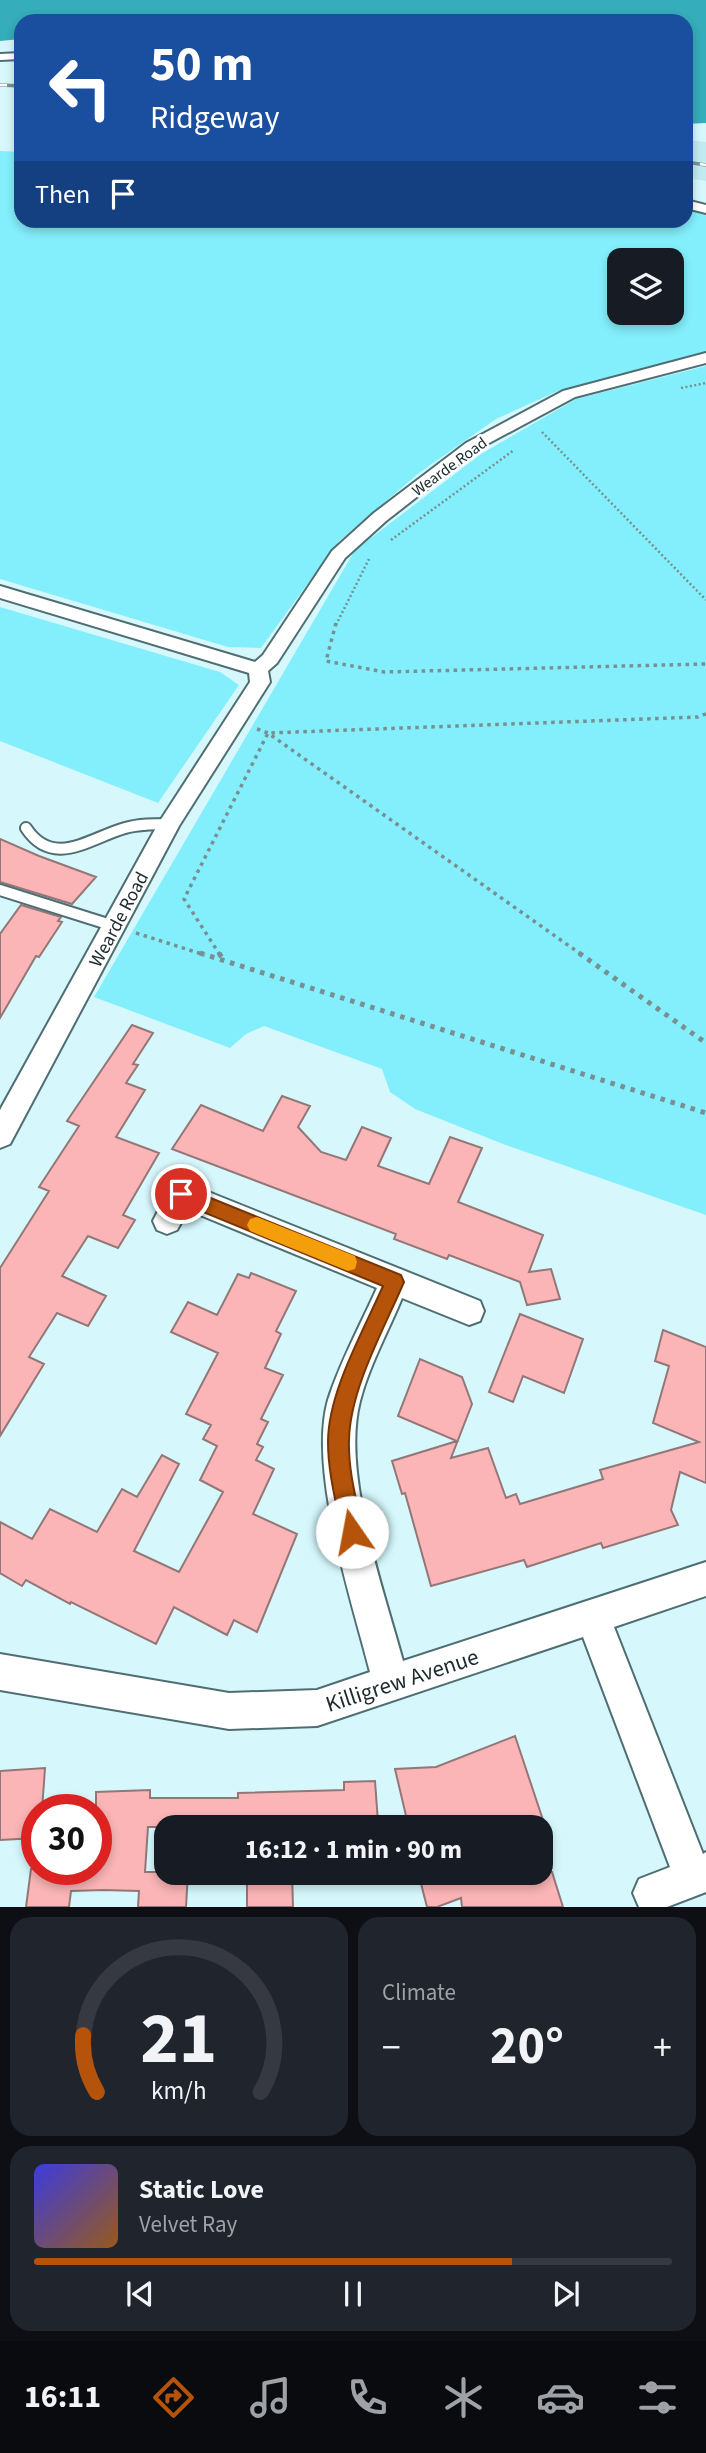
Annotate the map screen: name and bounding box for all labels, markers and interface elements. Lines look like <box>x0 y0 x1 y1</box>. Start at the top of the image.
text: 50 m <box>150 30 254 100</box>
icon: left <box>35 42 126 133</box>
text: Ridgeway <box>150 95 279 141</box>
icon: arrive <box>104 175 142 213</box>
text: Then <box>35 176 90 213</box>
map controls <box>607 248 684 325</box>
button: layers <box>607 248 684 325</box>
street label: Wearde Road <box>407 432 492 502</box>
street label: Wearde Road <box>83 867 156 972</box>
pin <box>151 1164 211 1224</box>
icon: arrive <box>162 1175 200 1213</box>
position arrow <box>315 1495 389 1569</box>
street label: Killigrew Avenue <box>321 1640 483 1721</box>
speed limit sign: 30 <box>21 1794 112 1885</box>
text: 16:12 · 1 min · 90 m <box>245 1831 462 1868</box>
text: Climate <box>382 1976 456 2009</box>
text: 21 <box>141 1988 217 2092</box>
text: 20° <box>490 2010 564 2084</box>
text: − <box>382 2021 401 2075</box>
text: + <box>653 2021 672 2075</box>
text: km/h <box>151 2073 207 2109</box>
text: Static Love <box>139 2171 264 2208</box>
text: Velvet Ray <box>139 2208 237 2241</box>
icon: previous <box>121 2275 159 2313</box>
icon: pause <box>334 2275 372 2313</box>
icon: next <box>547 2275 585 2313</box>
icon: directions <box>149 2373 198 2422</box>
icon: music <box>246 2373 295 2422</box>
icon: phone <box>343 2373 392 2422</box>
icon: climate <box>439 2373 488 2422</box>
icon: car <box>536 2373 585 2422</box>
icon: filters <box>633 2373 682 2422</box>
text: 16:11 <box>24 2374 101 2420</box>

